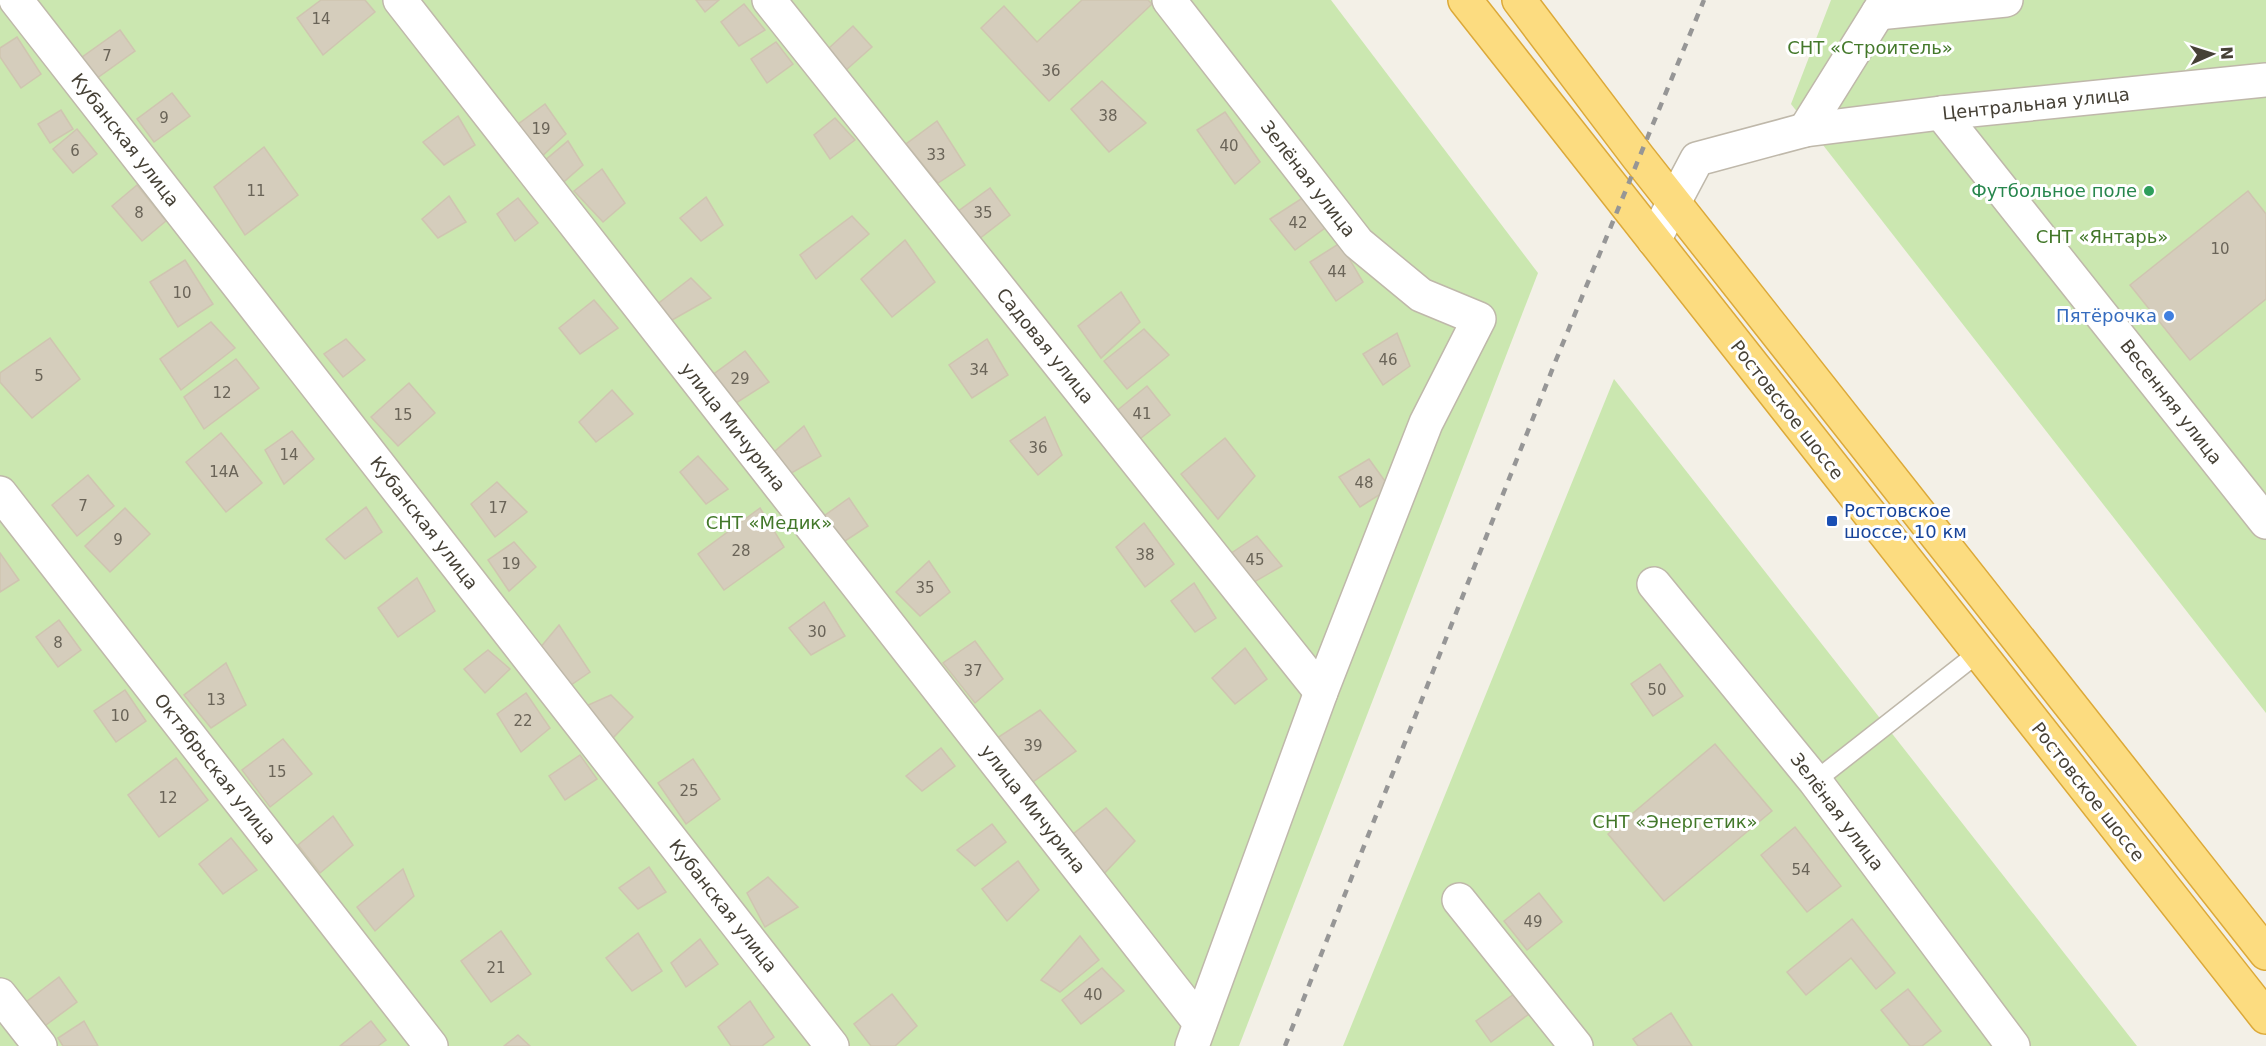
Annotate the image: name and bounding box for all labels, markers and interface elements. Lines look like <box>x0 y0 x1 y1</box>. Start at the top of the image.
house number: 14 <box>311 10 331 28</box>
north arrow <box>2182 24 2242 84</box>
park label: СНТ «Строитель» <box>1787 37 1953 58</box>
text: N <box>2217 46 2236 60</box>
house number: 7 <box>102 47 112 65</box>
house number: 36 <box>1041 62 1061 80</box>
street label: Кубанская улица <box>67 69 184 210</box>
street label: Центральная улица <box>1941 83 2131 124</box>
house number: 38 <box>1098 107 1118 125</box>
house number: 9 <box>159 109 169 127</box>
street label: Зелёная улица <box>1257 116 1360 241</box>
house number: 19 <box>531 120 551 138</box>
house number: 40 <box>1219 137 1239 155</box>
house number: 6 <box>70 142 80 160</box>
house number: 33 <box>926 146 946 164</box>
place label: Футбольное поле <box>1971 180 2137 201</box>
house number: 11 <box>246 182 266 200</box>
marker: Футбольное поле <box>2142 184 2156 198</box>
house number: 8 <box>134 204 144 222</box>
house number: 35 <box>973 204 993 222</box>
house number: 42 <box>1288 214 1308 232</box>
park label: СНТ «Янтарь» <box>2036 226 2168 247</box>
house number: 10 <box>2210 240 2230 258</box>
house number: 44 <box>1327 263 1347 281</box>
house number: 10 <box>172 284 192 302</box>
street label: Садовая улица <box>992 284 1098 408</box>
place label: Пятёрочка <box>2056 305 2157 326</box>
marker: Пятёрочка <box>2162 309 2176 323</box>
street label: Весенняя улица <box>2116 335 2227 468</box>
street label: Ростовское шоссе <box>1727 336 1848 483</box>
house number: 46 <box>1378 351 1398 369</box>
street label: улица Мичурина <box>677 358 790 495</box>
house number: 34 <box>969 361 989 379</box>
house number: 5 <box>34 367 44 385</box>
house number: 29 <box>730 370 750 388</box>
house number: 12 <box>212 384 232 402</box>
house number: 41 <box>1132 405 1152 423</box>
house number: 15 <box>393 406 413 424</box>
house number: 36 <box>1028 439 1048 457</box>
house number: 14 <box>279 446 299 464</box>
street label: Кубанская улица <box>366 452 483 593</box>
house number: 14А <box>209 463 239 481</box>
house number: 48 <box>1354 474 1374 492</box>
house number: 7 <box>78 497 88 515</box>
house number: 17 <box>488 499 508 517</box>
place label: Ростовское шоссе, 10 км <box>1844 500 1967 542</box>
park label: СНТ «Медик» <box>706 512 832 533</box>
marker: Ростовское шоссе, 10 км <box>1825 514 1839 528</box>
house number: 9 <box>113 531 123 549</box>
house number: 28 <box>731 542 751 560</box>
house number: 38 <box>1135 546 1155 564</box>
house number: 45 <box>1245 551 1265 569</box>
house number: 19 <box>501 555 521 573</box>
house number: 35 <box>915 579 935 597</box>
house number: 30 <box>807 623 827 641</box>
house number: 8 <box>53 634 63 652</box>
house number: 37 <box>963 662 983 680</box>
house number: 50 <box>1647 681 1667 699</box>
street label: Октябрьская улица <box>150 689 281 848</box>
house number: 13 <box>206 691 226 709</box>
house number: 10 <box>110 707 130 725</box>
house number: 22 <box>513 712 533 730</box>
street label: Ростовское шоссе <box>2028 718 2149 865</box>
house number: 39 <box>1023 737 1043 755</box>
street label: улица Мичурина <box>977 740 1090 877</box>
street label: Зелёная улица <box>1786 749 1888 875</box>
house number: 15 <box>267 763 287 781</box>
house number: 25 <box>679 782 699 800</box>
house number: 12 <box>158 789 178 807</box>
park label: СНТ «Энергетик» <box>1592 811 1758 832</box>
street label: Кубанская улица <box>665 835 782 976</box>
house number: 54 <box>1791 861 1811 879</box>
house number: 49 <box>1523 913 1543 931</box>
house number: 21 <box>486 959 506 977</box>
house number: 40 <box>1083 986 1103 1004</box>

